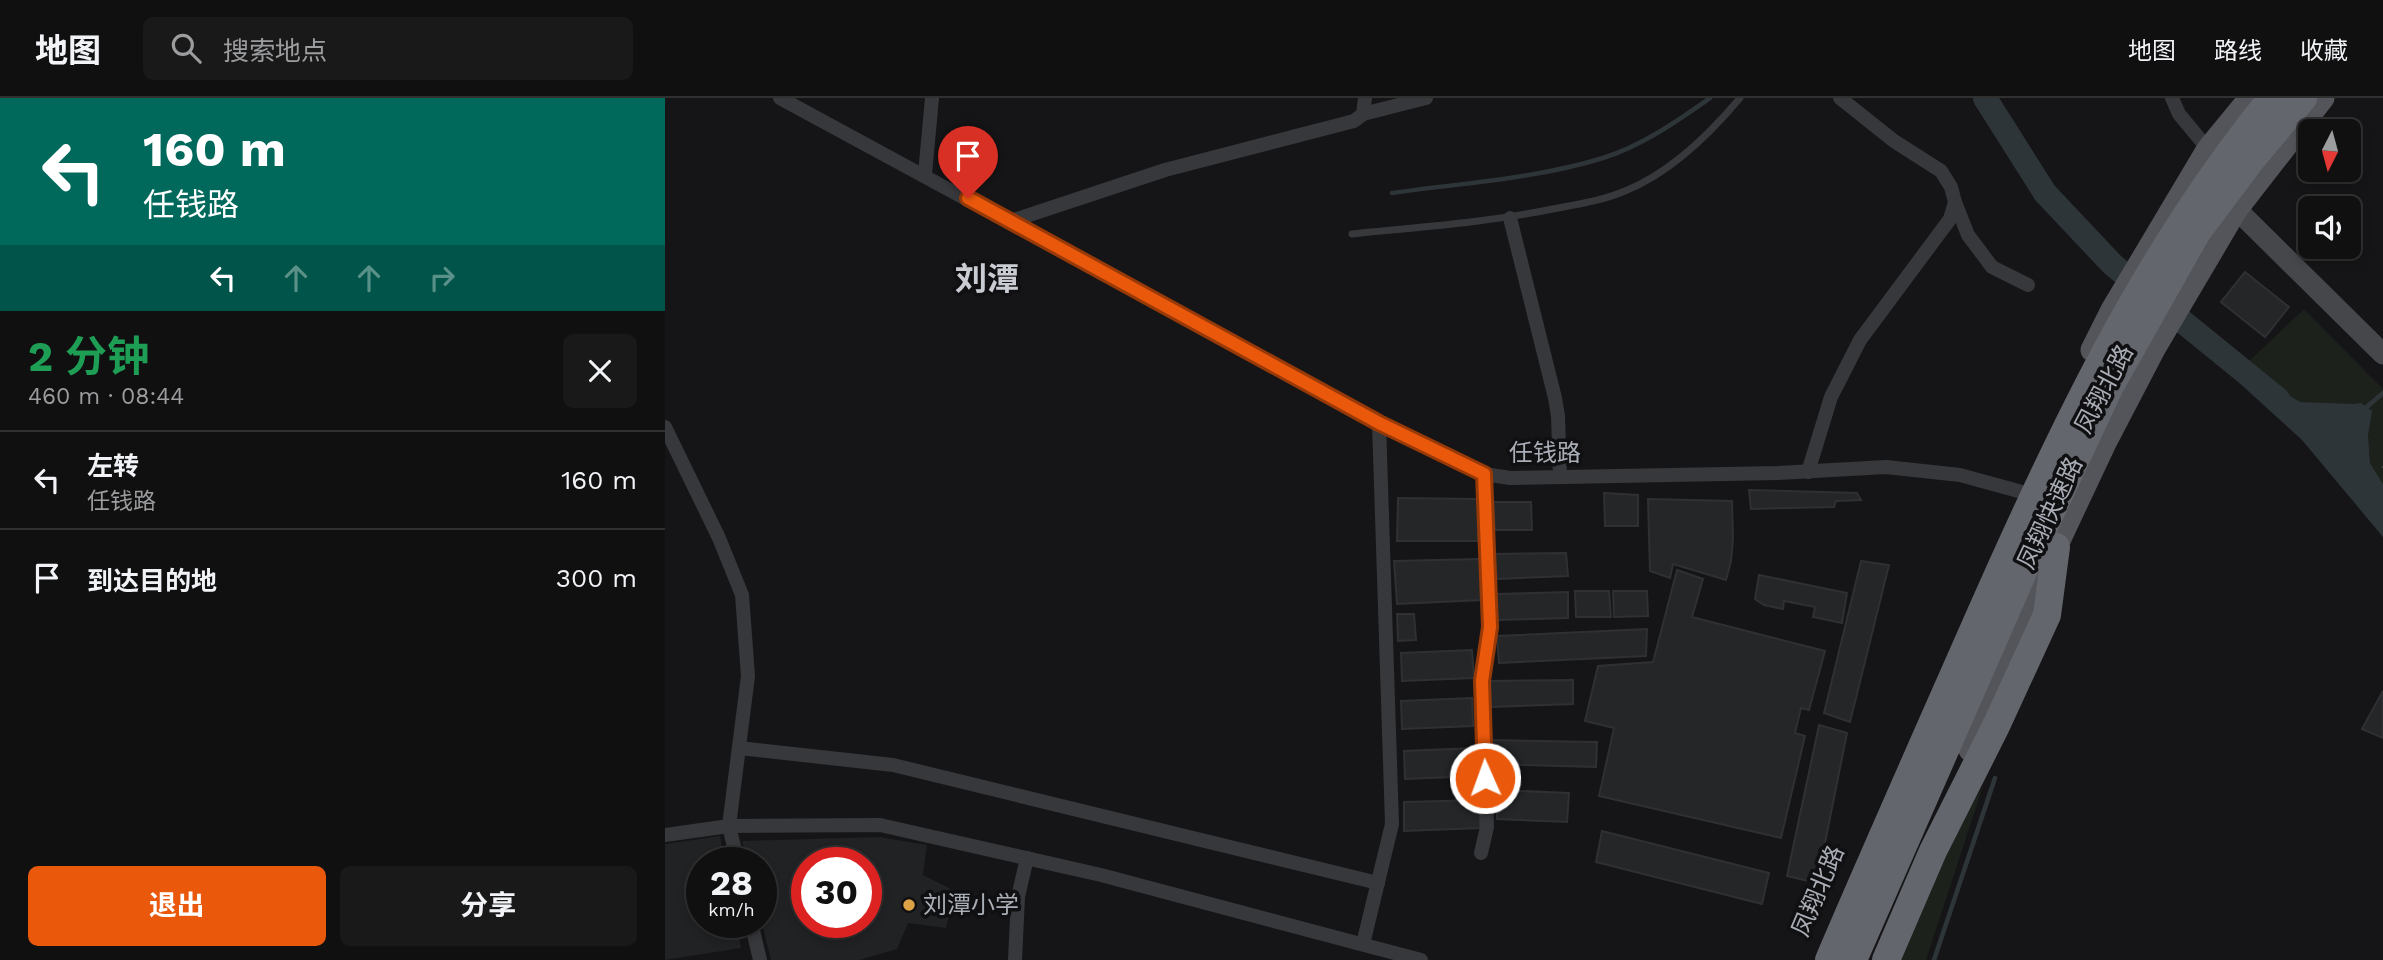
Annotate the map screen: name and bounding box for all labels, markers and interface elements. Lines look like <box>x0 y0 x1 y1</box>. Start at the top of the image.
search box <box>143 17 633 80</box>
icon: search <box>167 29 205 67</box>
text: 地图 <box>35 31 101 70</box>
text: 搜索地点 <box>223 36 327 66</box>
text: 地图 <box>2128 37 2176 65</box>
text: 路线 <box>2214 37 2262 65</box>
text: 收藏 <box>2300 37 2348 65</box>
north arrow <box>2298 119 2361 182</box>
map controls <box>2298 119 2361 259</box>
text: 160 m <box>143 120 286 178</box>
icon: left <box>28 126 119 217</box>
pin <box>938 126 998 198</box>
icon: arrive <box>949 137 987 175</box>
text: 任钱路 <box>143 186 239 224</box>
button: sound <box>2298 196 2361 259</box>
icon: left <box>204 259 242 297</box>
icon: ahead <box>277 259 315 297</box>
icon: ahead <box>350 259 388 297</box>
icon: right <box>423 259 461 297</box>
district label: 刘潭 <box>955 260 1019 298</box>
text: 2 分钟 <box>28 332 149 381</box>
button: close <box>563 334 637 408</box>
street label: 凤翔北路 <box>2069 340 2139 438</box>
text: 460 m · 08:44 <box>28 383 184 410</box>
street label: 任钱路 <box>1509 439 1581 467</box>
text: 左转 <box>87 451 139 481</box>
street label: 凤翔快速路 <box>2012 453 2088 573</box>
icon: left <box>28 461 66 499</box>
text: 160 m <box>561 465 637 495</box>
text: 任钱路 <box>87 488 156 515</box>
icon: arrive <box>28 559 66 597</box>
text: 300 m <box>556 563 637 593</box>
text: 到达目的地 <box>87 566 217 596</box>
position arrow <box>1448 741 1522 815</box>
street label: 凤翔北路 <box>1786 841 1850 941</box>
speed limit sign: 30 <box>791 847 882 938</box>
text: 28 <box>710 862 753 904</box>
button: 退出 <box>28 866 326 946</box>
button: 分享 <box>340 866 637 946</box>
place label: 刘潭小学 <box>923 891 1019 919</box>
marker: 刘潭小学 <box>901 897 917 913</box>
text: km/h <box>708 899 755 920</box>

